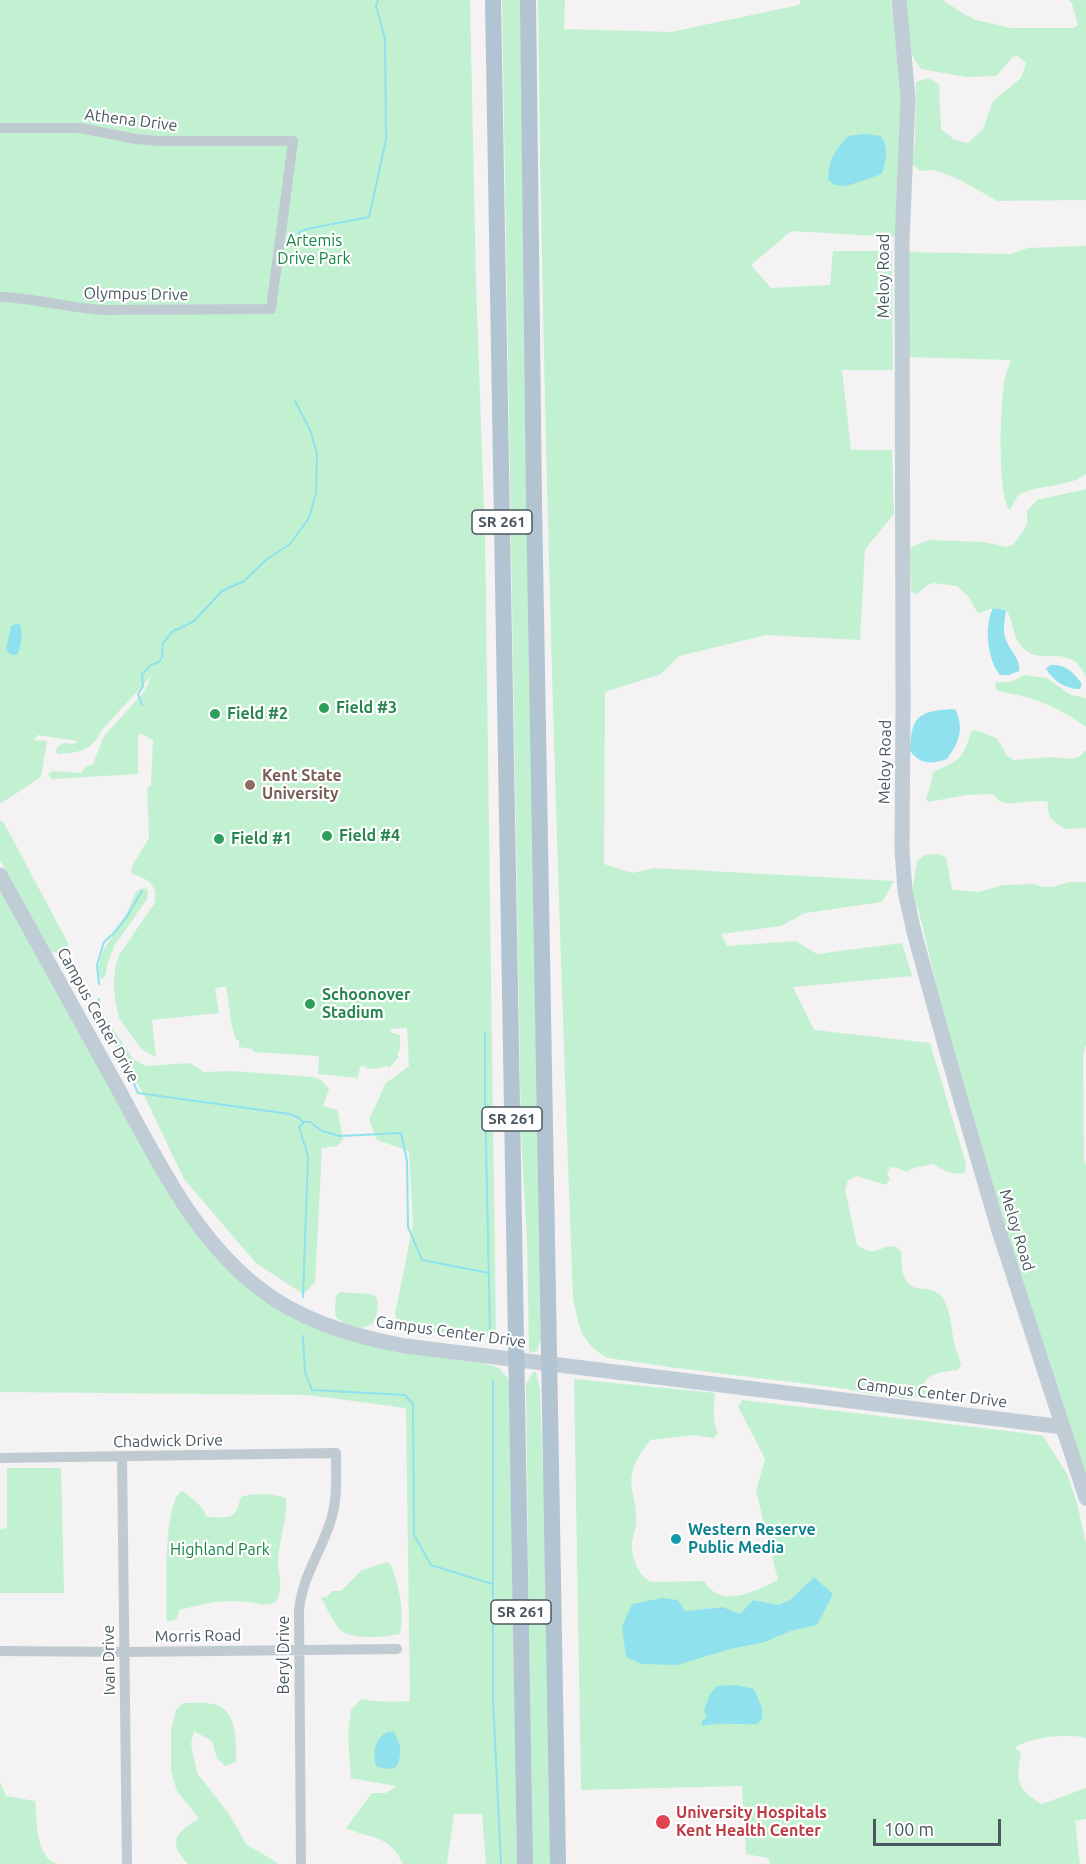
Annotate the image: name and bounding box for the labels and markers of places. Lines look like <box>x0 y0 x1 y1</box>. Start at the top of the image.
place label: Field #3 <box>336 698 397 718</box>
marker: Field #3 <box>317 701 331 715</box>
place label: Field #2 <box>227 704 288 724</box>
marker: Field #2 <box>208 707 222 721</box>
place label: Kent State University <box>262 766 342 804</box>
marker: Kent State University <box>243 778 257 792</box>
place label: Field #4 <box>339 826 400 846</box>
place label: Field #1 <box>231 829 292 849</box>
marker: Field #4 <box>320 829 334 843</box>
marker: Field #1 <box>212 832 226 846</box>
place label: Schoonover Stadium <box>322 985 411 1023</box>
marker: Schoonover Stadium <box>303 997 317 1011</box>
place label: Western Reserve Public Media <box>688 1520 816 1558</box>
marker: Western Reserve Public Media <box>669 1532 683 1546</box>
place label: University Hospitals Kent Health Center <box>676 1803 827 1841</box>
marker: University Hospitals Kent Health Center <box>654 1813 672 1831</box>

